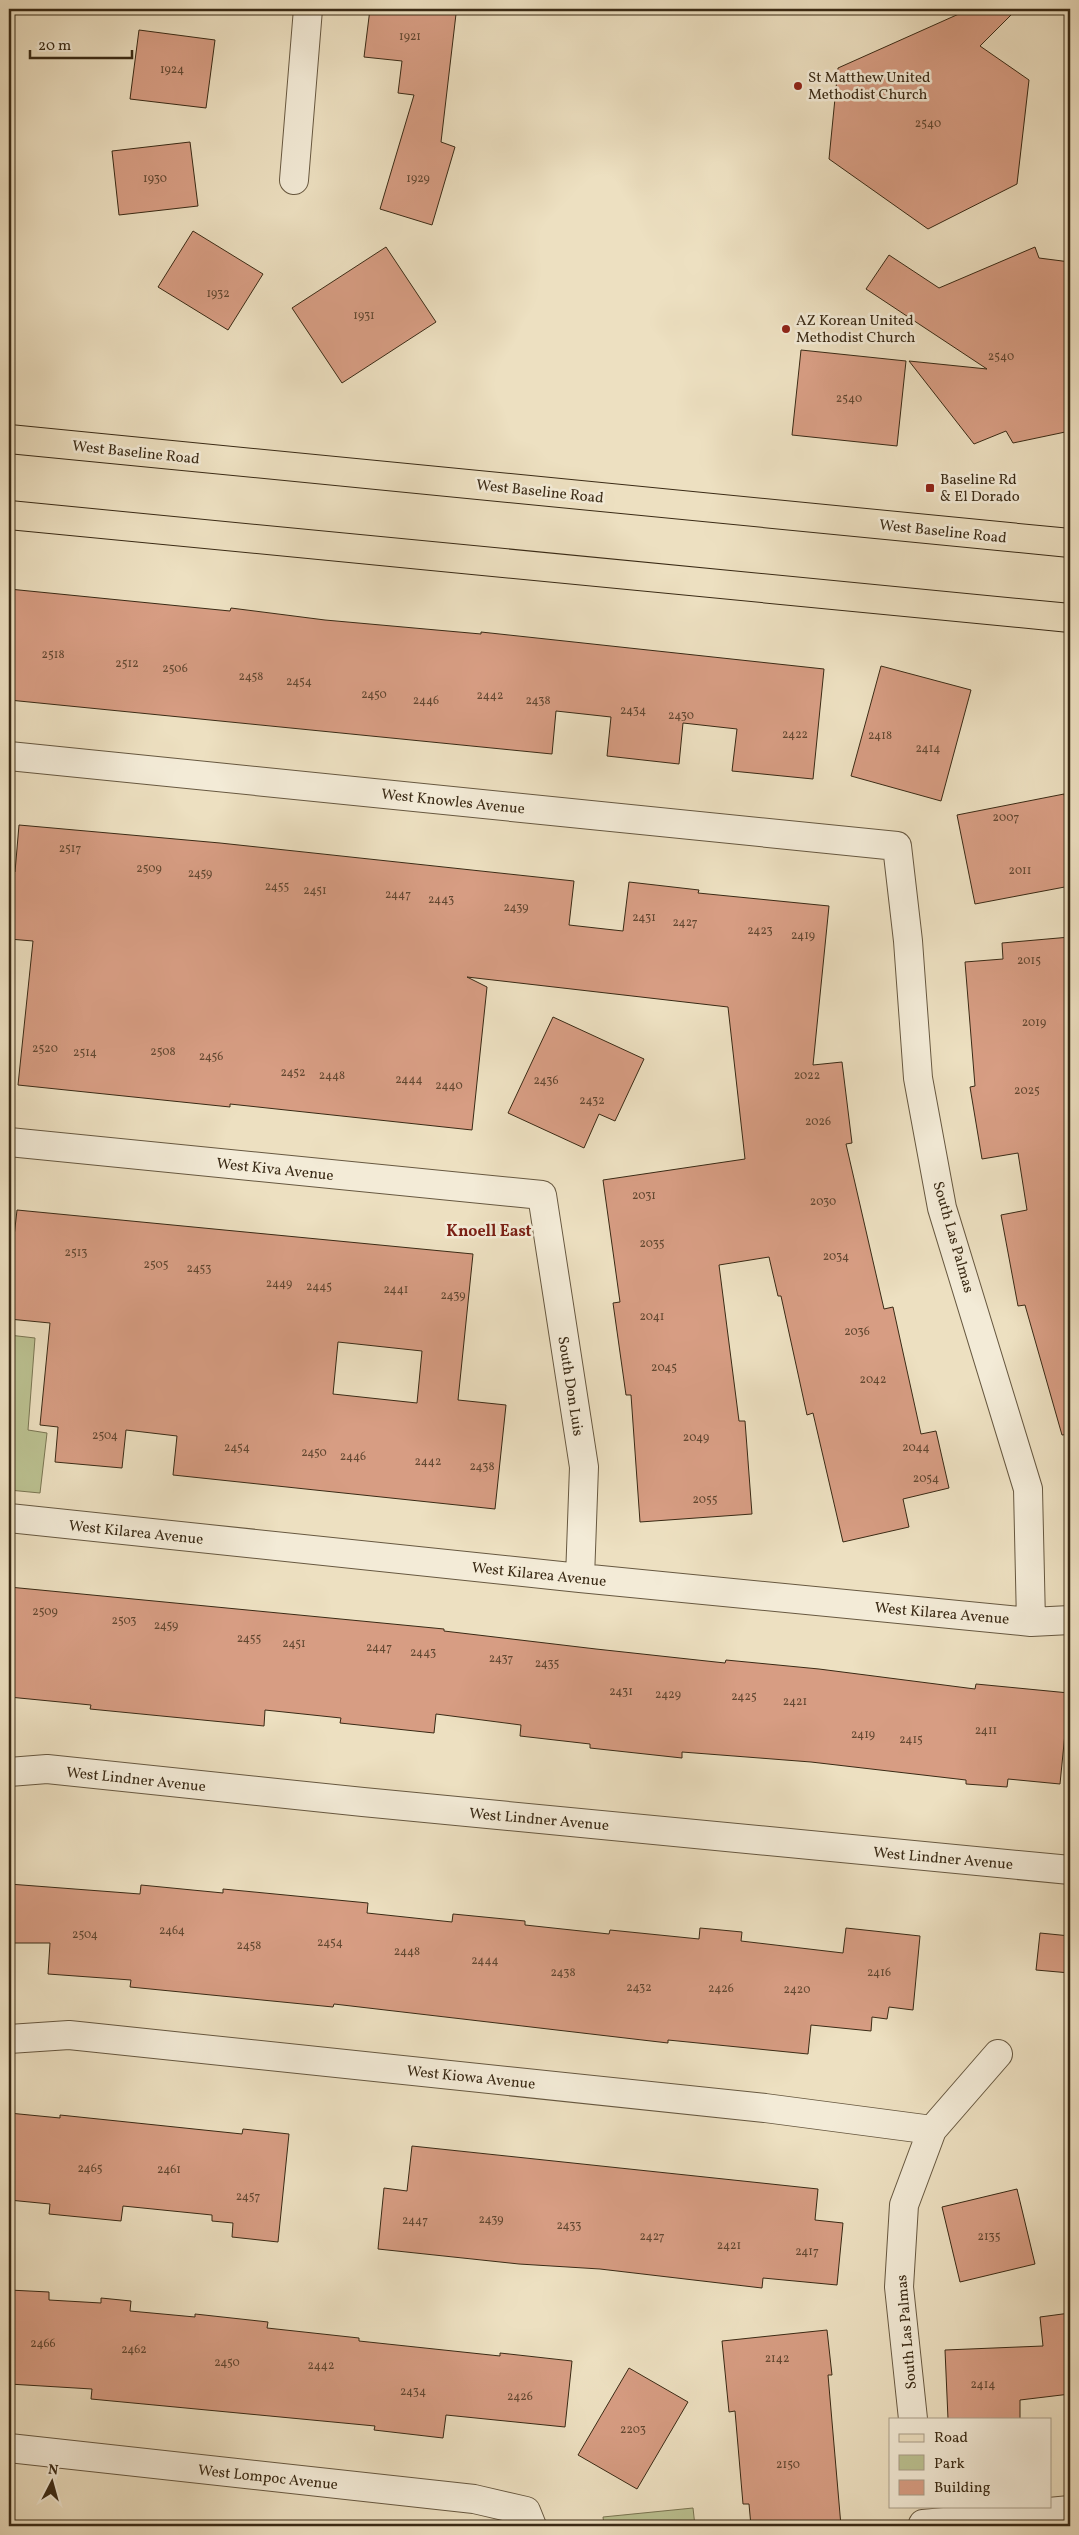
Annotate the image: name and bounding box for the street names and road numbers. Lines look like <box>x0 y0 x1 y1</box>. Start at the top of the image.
street label: West Baseline Road <box>71 436 201 471</box>
street label: West Baseline Road <box>475 475 605 510</box>
street label: West Baseline Road <box>878 515 1008 550</box>
street label: West Knowles Avenue <box>380 785 526 820</box>
street label: West Kiva Avenue <box>215 1154 335 1187</box>
street label: South Las Palmas <box>927 1179 979 1296</box>
street label: South Don Luis <box>551 1335 588 1438</box>
street label: West Kilarea Avenue <box>68 1516 204 1551</box>
street label: West Kilarea Avenue <box>471 1558 607 1593</box>
street label: West Kilarea Avenue <box>874 1598 1010 1631</box>
street label: West Lindner Avenue <box>65 1763 207 1798</box>
street label: West Lindner Avenue <box>468 1804 610 1837</box>
street label: West Lindner Avenue <box>872 1843 1014 1876</box>
street label: West Kiowa Avenue <box>405 2061 536 2096</box>
street label: South Las Palmas <box>892 2274 923 2390</box>
street label: West Lompoc Avenue <box>197 2461 339 2496</box>

